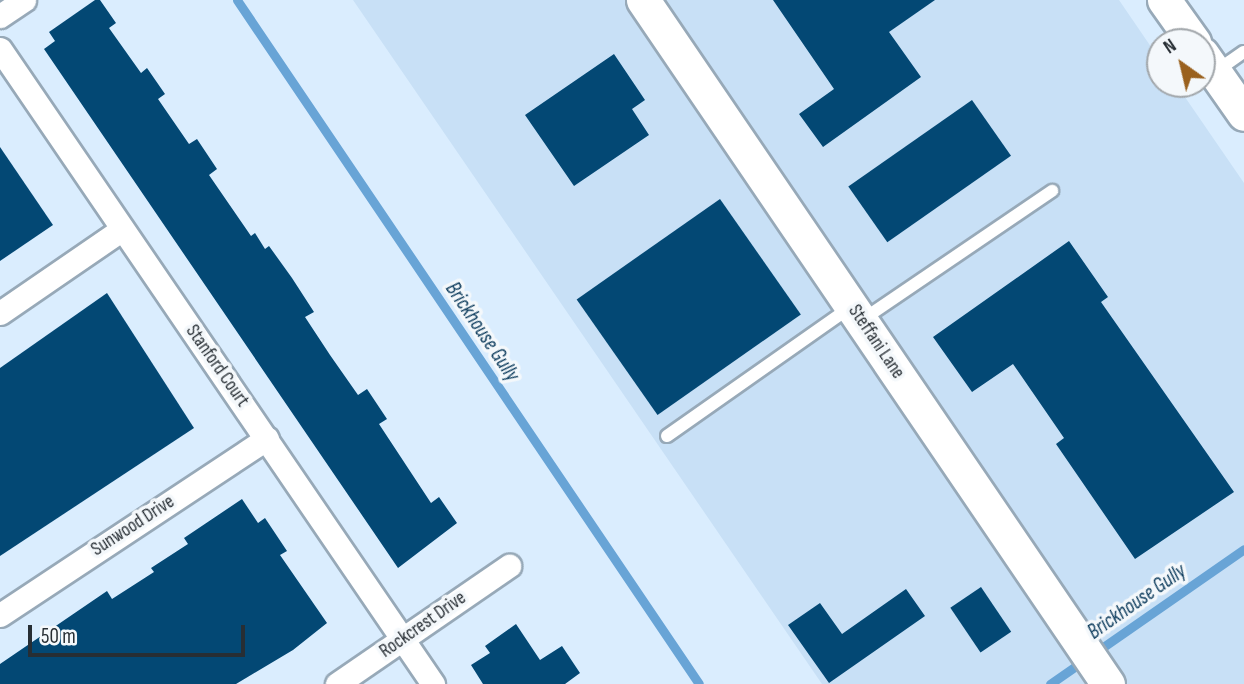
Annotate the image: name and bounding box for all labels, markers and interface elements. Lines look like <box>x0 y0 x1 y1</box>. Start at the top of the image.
north arrow <box>1146 28 1216 98</box>
text: N <box>1159 34 1181 59</box>
water label: Brickhouse Gully <box>440 278 524 386</box>
street label: Steffani Lane <box>843 301 909 383</box>
street label: Stanford Court <box>181 321 253 411</box>
street label: Sunwood Drive <box>87 491 179 561</box>
water label: Brickhouse Gully <box>1083 559 1191 645</box>
street label: Rockcrest Drive <box>375 587 471 663</box>
scale bar <box>32 610 248 654</box>
text: 50 m <box>41 624 76 649</box>

